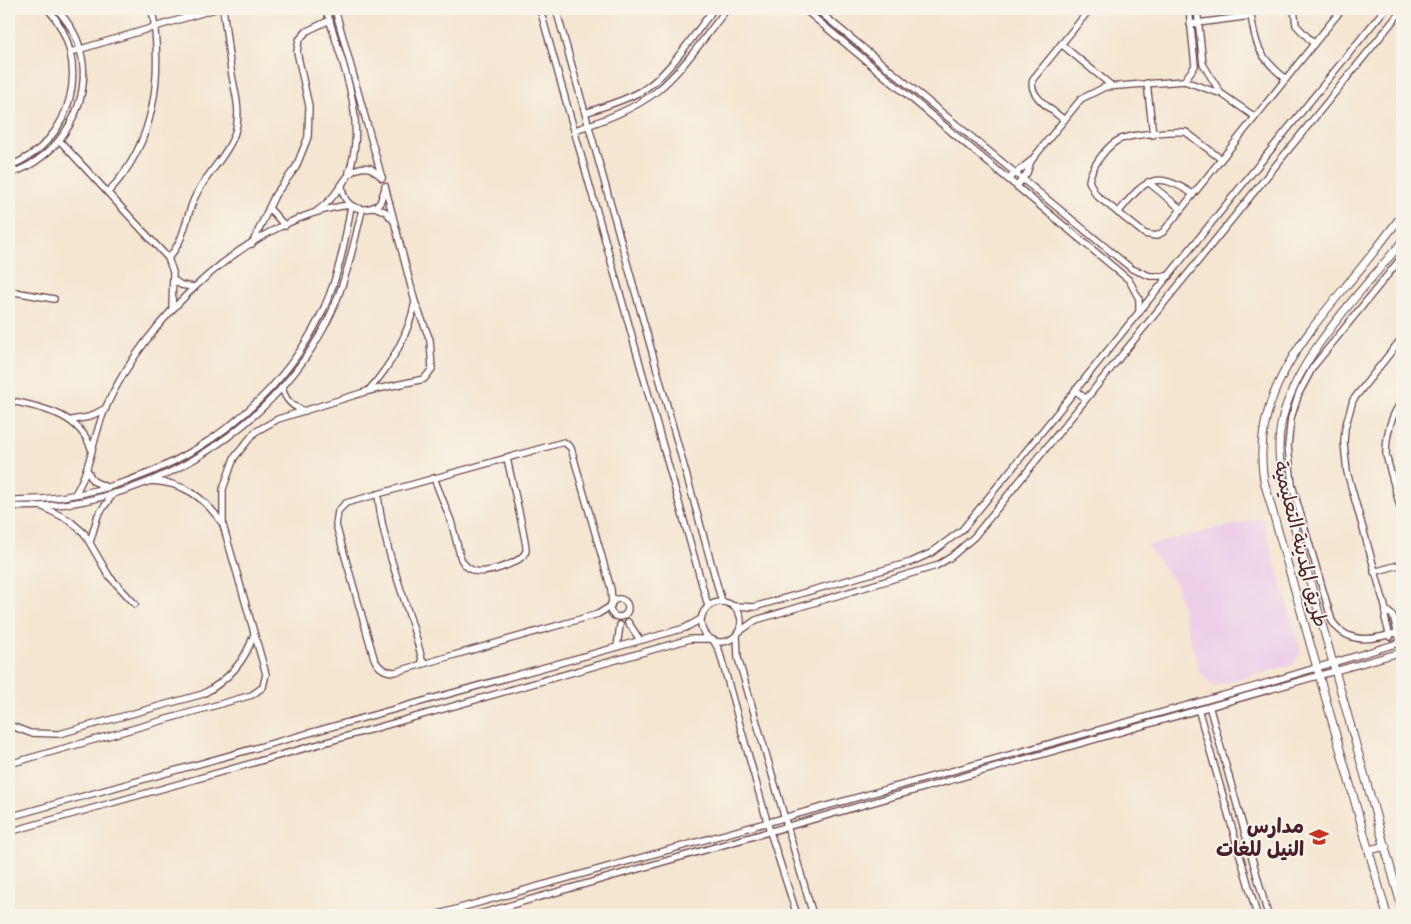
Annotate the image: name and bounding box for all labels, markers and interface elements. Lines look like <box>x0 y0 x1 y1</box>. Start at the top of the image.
street label: طريق المدينة التعليمية <box>1266 458 1333 630</box>
place label: مدارس النيل للغات <box>1216 814 1304 864</box>
school or university icon: مدارس النيل للغات <box>1308 826 1330 848</box>

